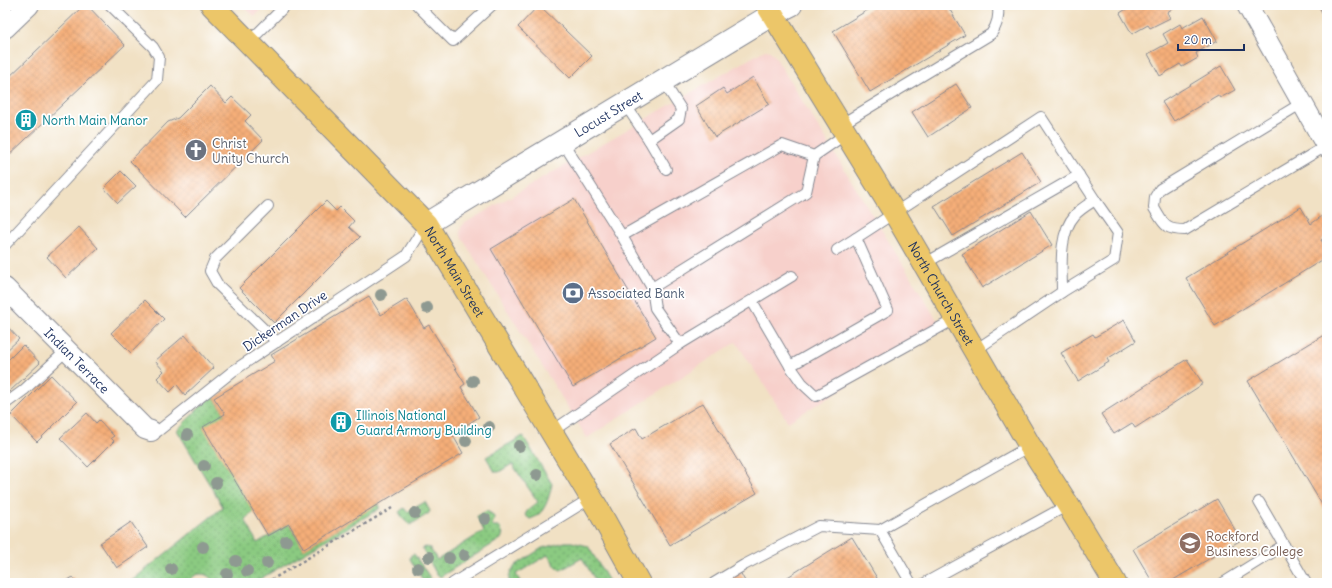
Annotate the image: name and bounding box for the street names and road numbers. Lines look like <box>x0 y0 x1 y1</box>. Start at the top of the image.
street label: Locust Street <box>571 86 646 141</box>
street label: North Main Street <box>421 223 489 321</box>
street label: North Church Street <box>904 238 978 349</box>
street label: Dickerman Drive <box>240 287 330 355</box>
street label: Indian Terrace <box>41 324 113 397</box>

